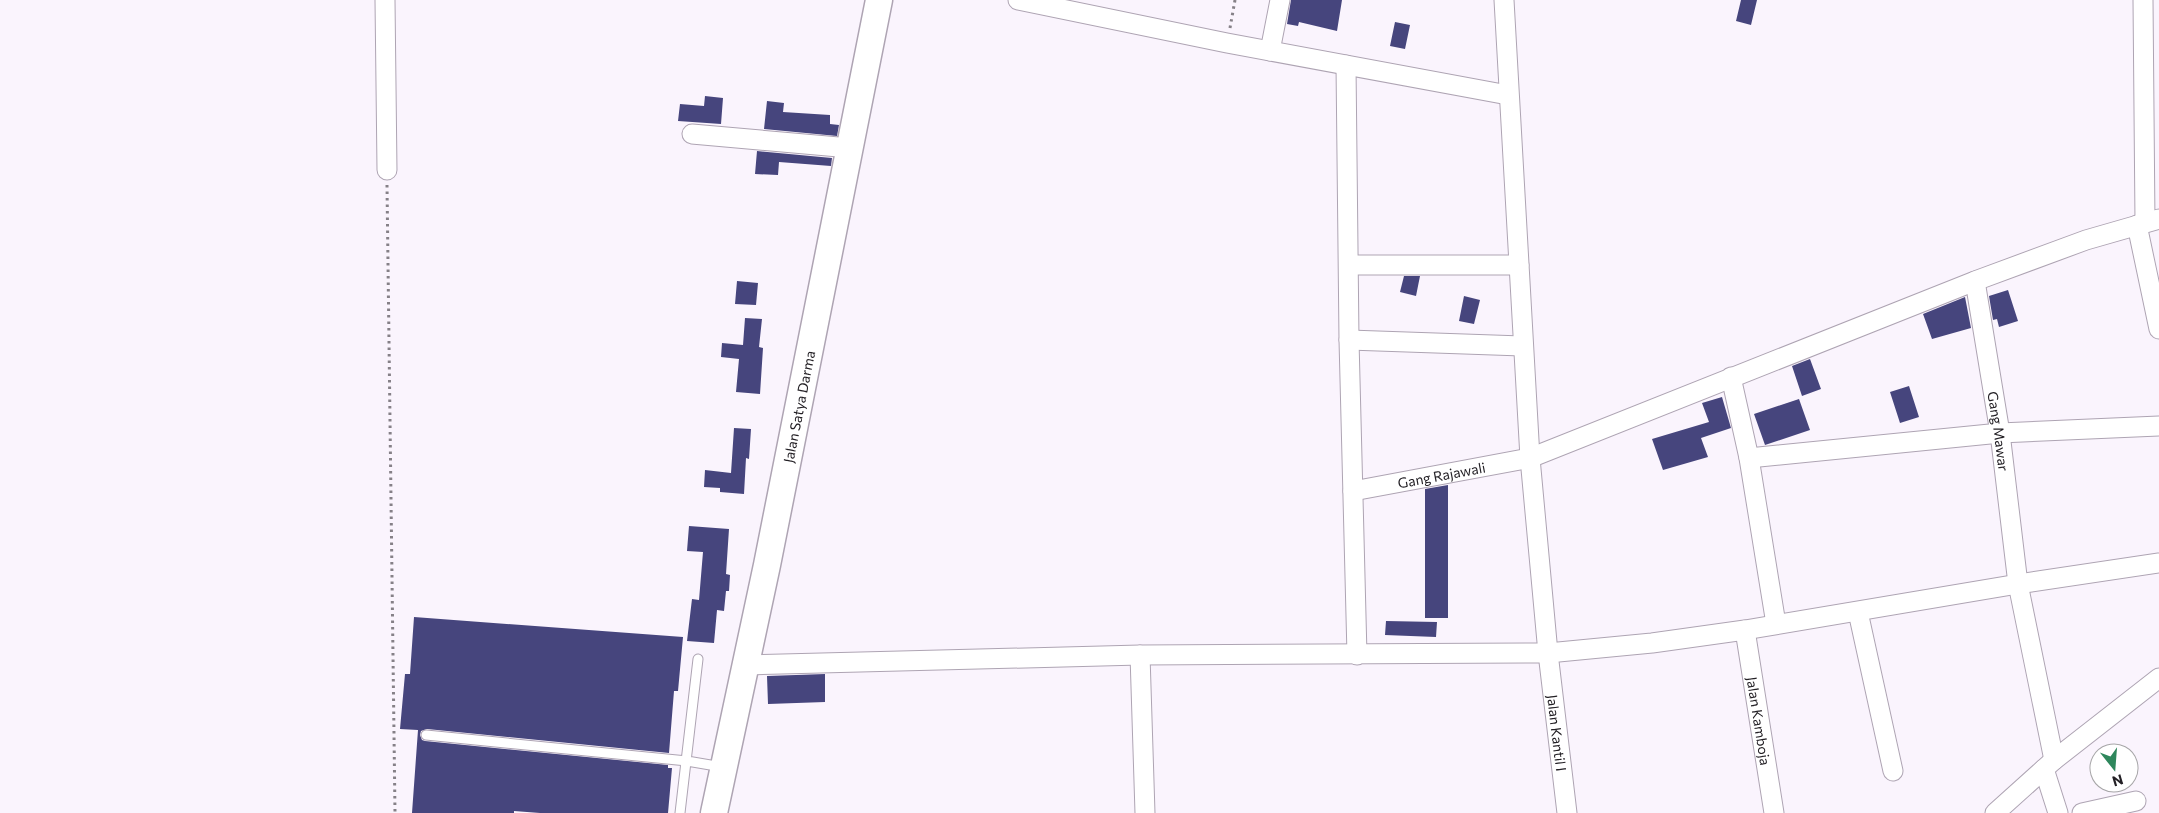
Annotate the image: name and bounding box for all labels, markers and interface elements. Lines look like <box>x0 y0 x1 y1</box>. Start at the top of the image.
street label: Jalan Satya Darma <box>779 349 818 464</box>
street label: Gang Mawar <box>1985 390 2013 472</box>
street label: Gang Rajawali <box>1396 458 1487 491</box>
street label: Jalan Kamboja <box>1744 675 1775 766</box>
street label: Jalan Kantil I <box>1544 693 1570 772</box>
north arrow <box>2089 743 2139 793</box>
text: N <box>2110 771 2125 791</box>

